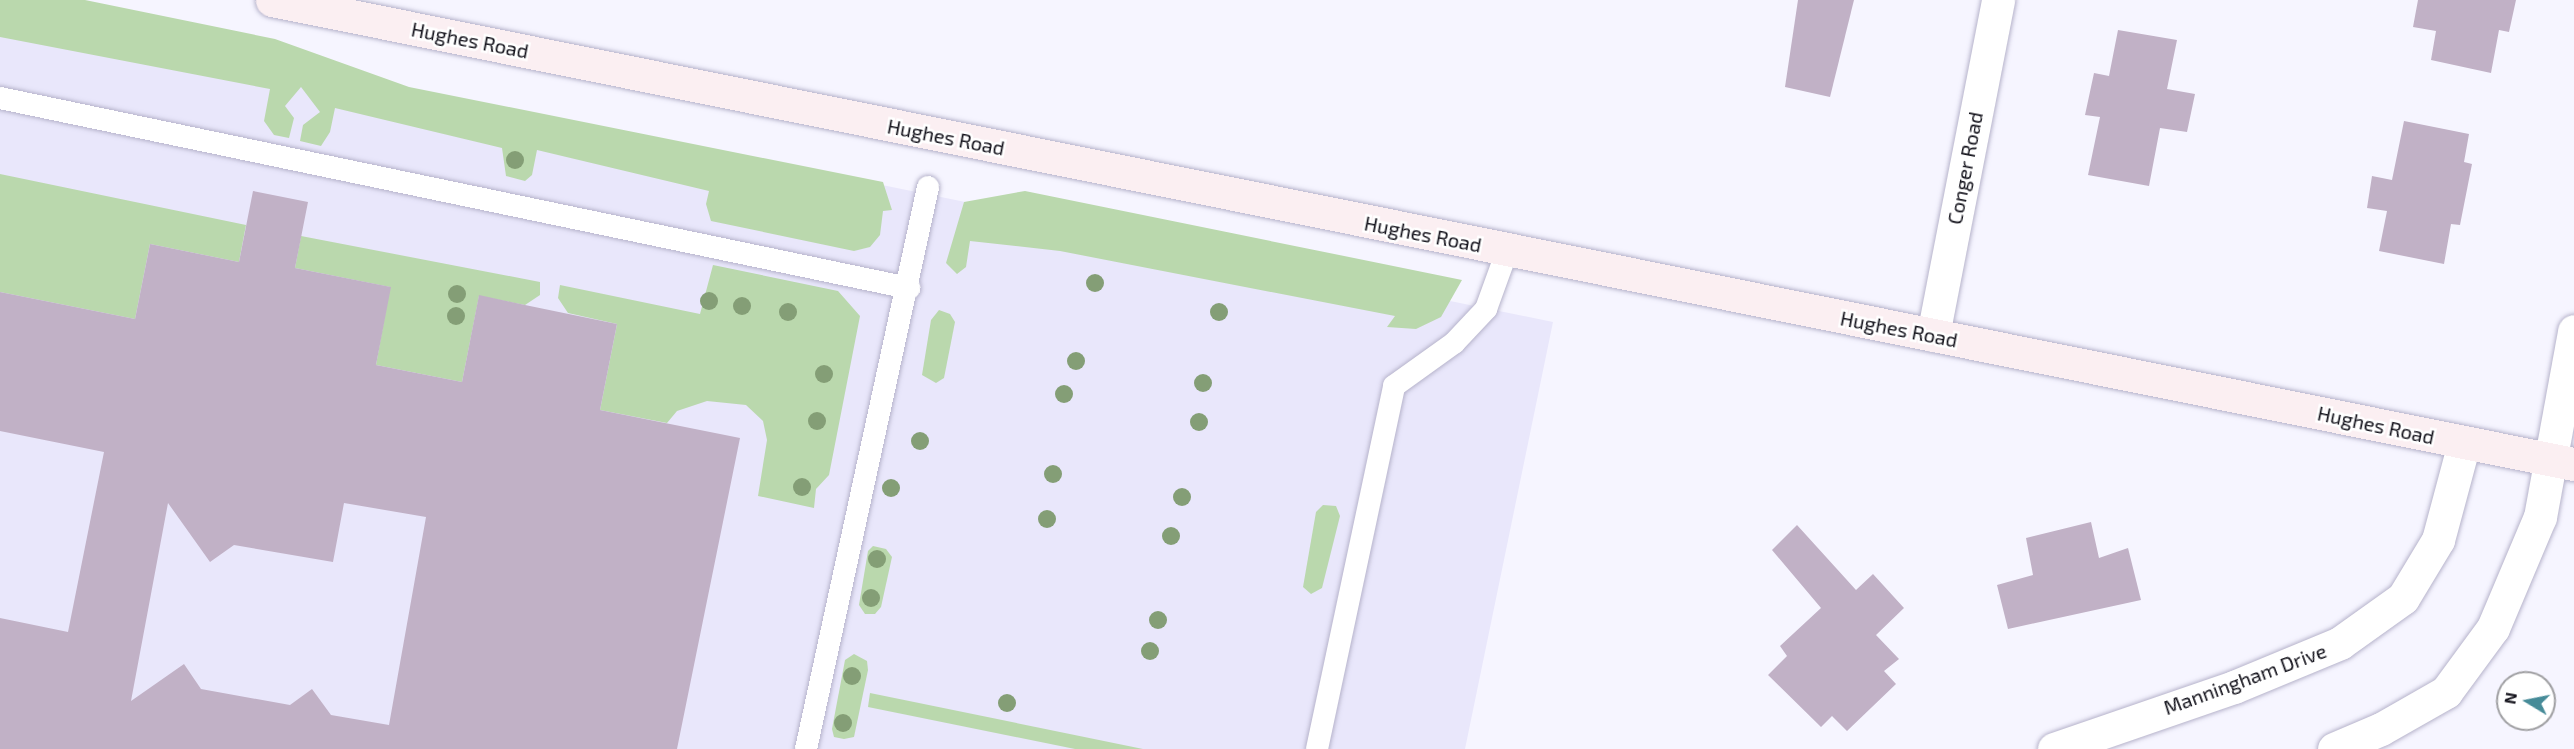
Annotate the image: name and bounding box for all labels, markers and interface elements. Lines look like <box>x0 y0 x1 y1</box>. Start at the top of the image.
street label: Hughes Road <box>409 17 531 63</box>
street label: Conger Road <box>1942 109 1988 227</box>
street label: Hughes Road <box>885 114 1007 160</box>
street label: Hughes Road <box>1362 211 1484 257</box>
street label: Hughes Road <box>1838 306 1960 352</box>
street label: Hughes Road <box>2315 401 2437 449</box>
street label: Manningham Drive <box>2160 638 2330 720</box>
north arrow <box>2496 671 2556 731</box>
text: N <box>2499 691 2520 705</box>

